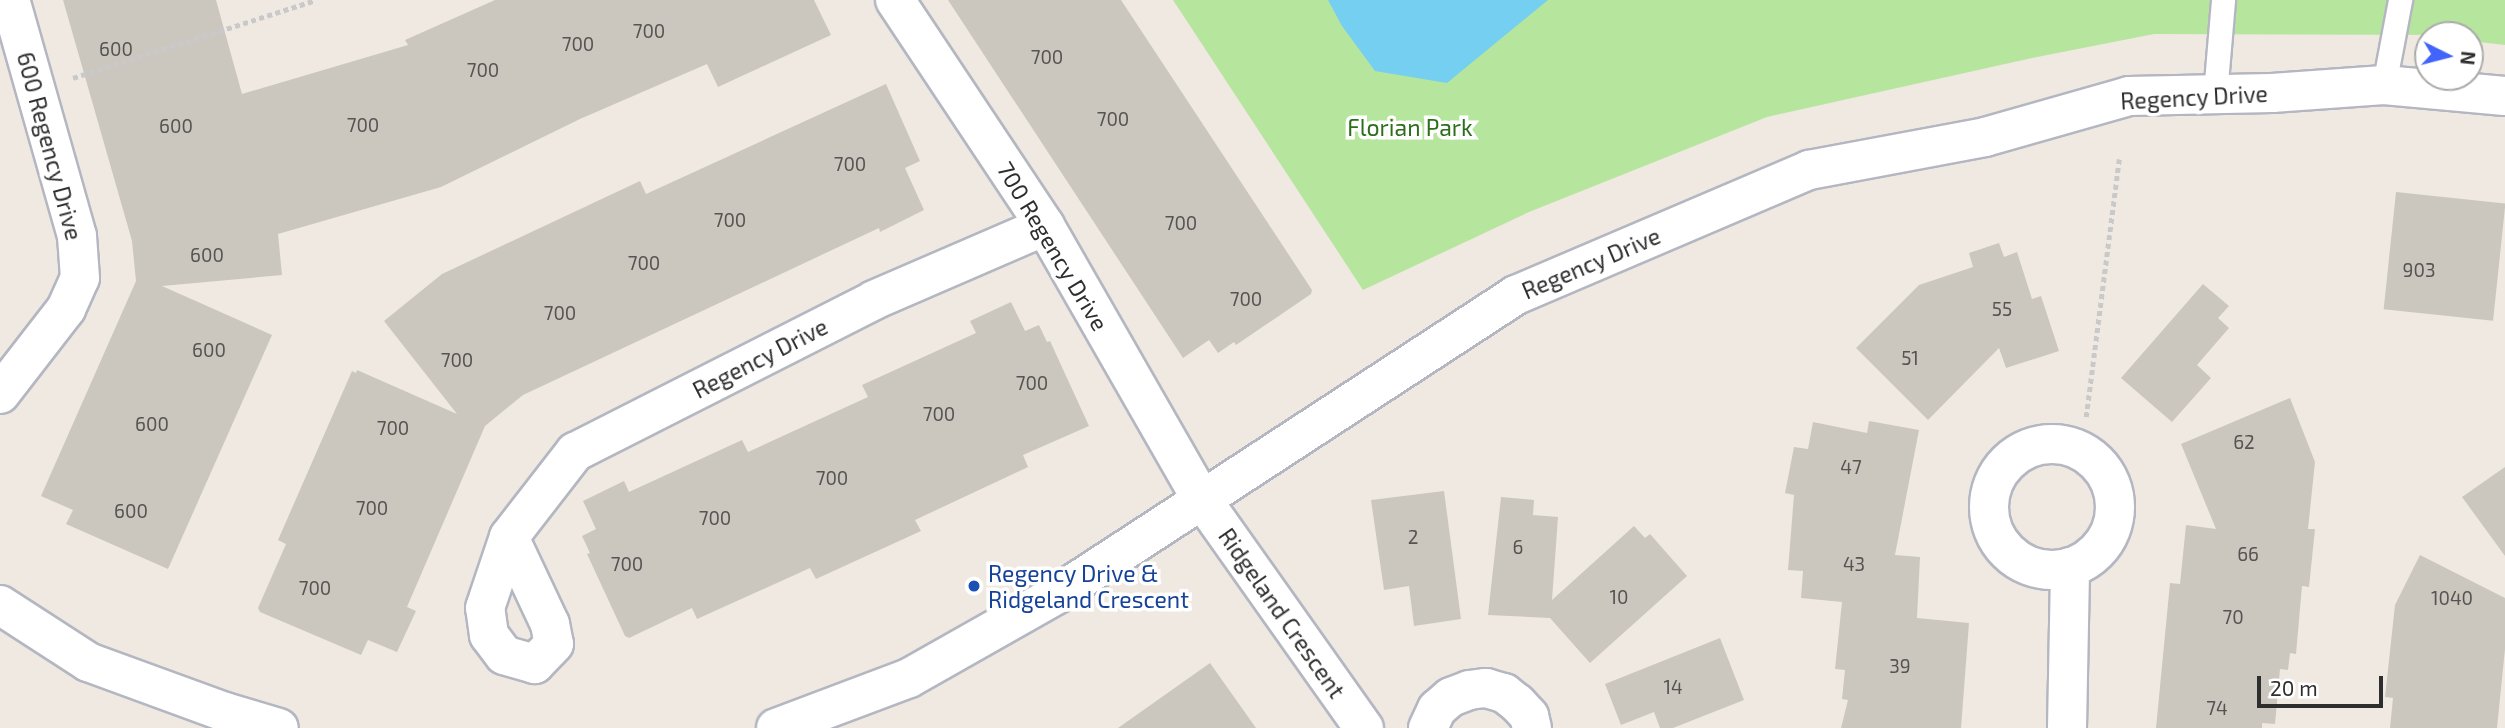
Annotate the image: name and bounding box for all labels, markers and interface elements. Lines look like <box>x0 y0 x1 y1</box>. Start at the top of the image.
house number: 700 <box>633 20 665 42</box>
north arrow <box>2414 21 2484 91</box>
house number: 700 <box>562 33 594 55</box>
house number: 600 <box>99 38 133 60</box>
house number: 700 <box>1031 46 1063 68</box>
street label: 600 Regency Drive <box>12 49 88 243</box>
text: N <box>2456 50 2481 66</box>
house number: 700 <box>467 59 499 81</box>
street label: Regency Drive <box>2119 79 2269 115</box>
house number: 700 <box>1097 108 1129 130</box>
park label: Florian Park <box>1347 113 1473 141</box>
house number: 700 <box>347 114 379 136</box>
house number: 600 <box>159 115 193 137</box>
house number: 700 <box>834 153 866 175</box>
street label: 700 Regency Drive <box>992 156 1114 336</box>
house number: 700 <box>714 209 746 231</box>
house number: 700 <box>1165 212 1197 234</box>
street label: Regency Drive <box>1517 221 1665 305</box>
house number: 600 <box>190 244 224 266</box>
house number: 700 <box>628 252 660 274</box>
house number: 903 <box>2403 259 2435 281</box>
house number: 700 <box>1230 288 1262 310</box>
house number: 55 <box>1992 298 2012 320</box>
house number: 700 <box>544 302 576 324</box>
street label: Regency Drive <box>688 312 832 404</box>
house number: 600 <box>192 339 226 361</box>
house number: 51 <box>1901 347 1919 369</box>
house number: 700 <box>441 349 473 371</box>
house number: 700 <box>1016 372 1048 394</box>
house number: 700 <box>923 403 955 425</box>
house number: 600 <box>135 413 169 435</box>
house number: 700 <box>377 417 409 439</box>
house number: 62 <box>2233 431 2255 453</box>
house number: 47 <box>1840 456 1862 478</box>
house number: 700 <box>816 467 848 489</box>
house number: 700 <box>356 497 388 519</box>
house number: 600 <box>114 500 148 522</box>
house number: 700 <box>699 507 731 529</box>
street label: Ridgeland Crescent <box>1213 523 1351 703</box>
house number: 2 <box>1408 526 1418 548</box>
house number: 6 <box>1513 536 1523 558</box>
house number: 66 <box>2237 543 2259 565</box>
house number: 700 <box>611 553 643 575</box>
house number: 43 <box>1843 553 1865 575</box>
place label: Regency Drive & Ridgeland Crescent <box>988 559 1189 613</box>
house number: 700 <box>299 577 331 599</box>
marker: Regency Drive & Ridgeland Crescent <box>966 578 982 594</box>
house number: 10 <box>1609 586 1629 608</box>
house number: 1040 <box>2431 587 2473 609</box>
house number: 70 <box>2222 606 2244 628</box>
house number: 39 <box>1889 655 1911 677</box>
scale bar <box>2260 662 2386 706</box>
text: 20 m <box>2270 675 2318 700</box>
house number: 14 <box>1663 676 1683 698</box>
house number: 74 <box>2206 697 2228 719</box>

